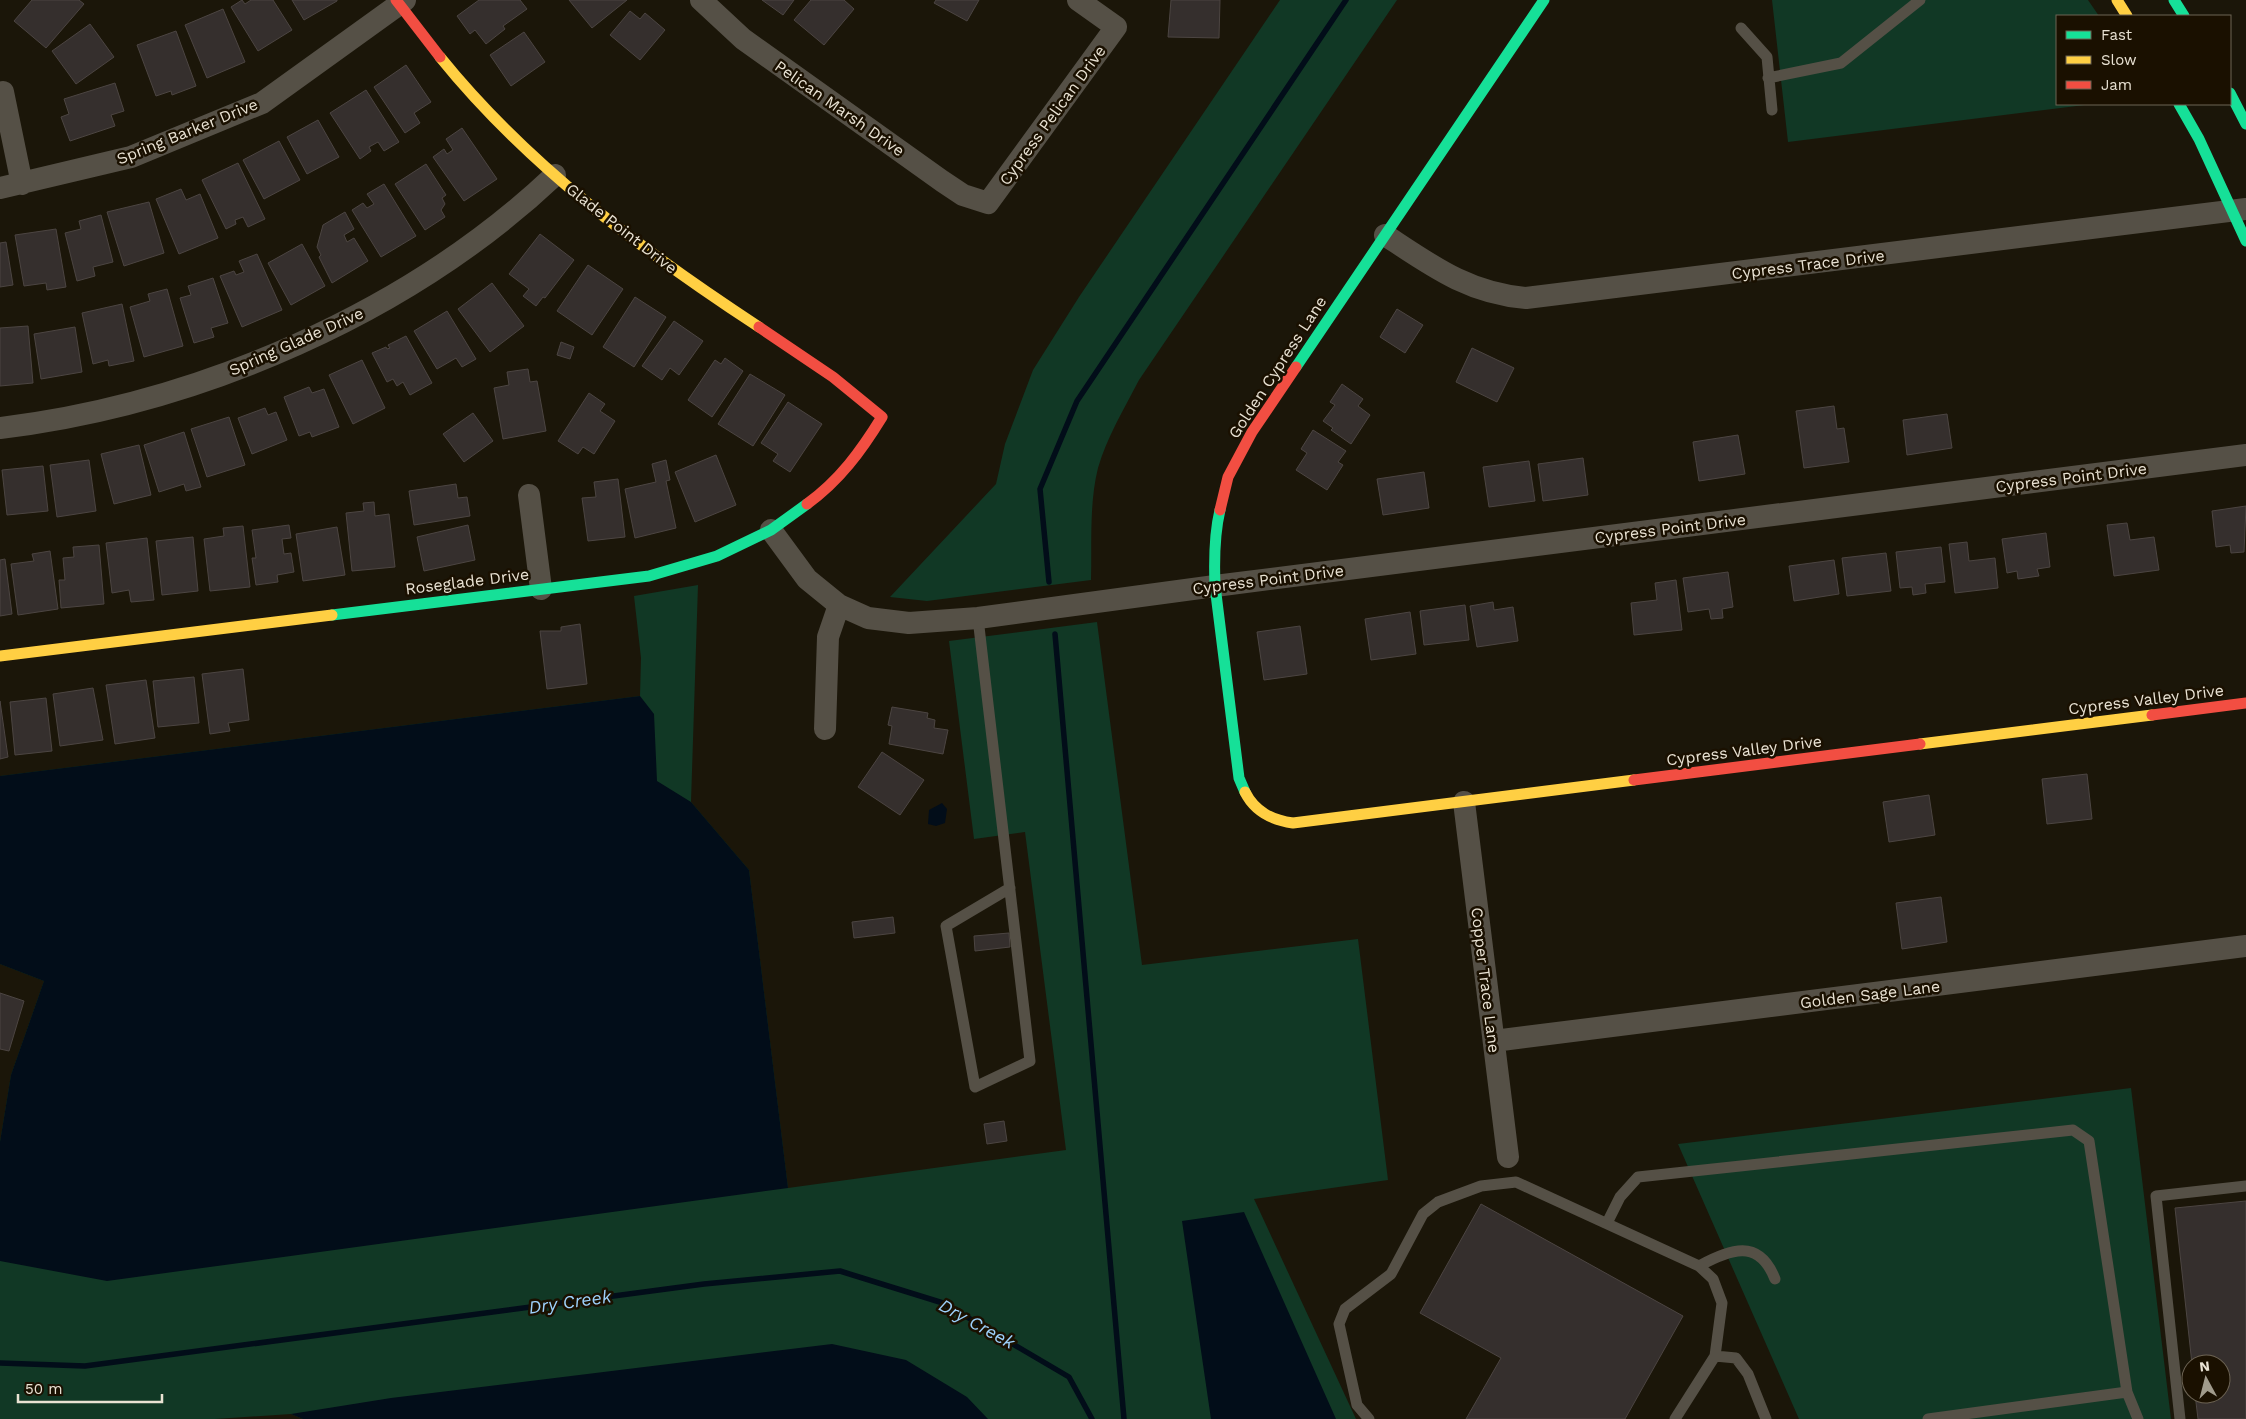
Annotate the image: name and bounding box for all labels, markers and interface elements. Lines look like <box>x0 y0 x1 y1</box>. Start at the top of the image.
legend <box>2056 15 2231 105</box>
text: Fast <box>2101 26 2133 44</box>
street label: Cypress Pelican Drive <box>995 42 1110 189</box>
text: Slow <box>2101 51 2137 69</box>
street label: Pelican Marsh Drive <box>771 57 908 160</box>
text: Jam <box>2101 76 2132 94</box>
street label: Spring Barker Drive <box>114 94 260 168</box>
street label: Glade Point Drive <box>562 179 681 278</box>
street label: Cypress Trace Drive <box>1730 246 1886 283</box>
street label: Golden Cypress Lane <box>1224 293 1330 442</box>
street label: Spring Glade Drive <box>226 303 366 380</box>
street label: Cypress Point Drive <box>1994 459 2148 496</box>
street label: Cypress Point Drive <box>1593 510 1747 547</box>
street label: Cypress Point Drive <box>1191 561 1345 598</box>
street label: Roseglade Drive <box>404 564 530 599</box>
street label: Cypress Valley Drive <box>2067 681 2225 718</box>
street label: Cypress Valley Drive <box>1665 732 1823 769</box>
street label: Copper Trace Lane <box>1467 906 1504 1054</box>
street label: Golden Sage Lane <box>1799 976 1941 1013</box>
water label: Dry Creek <box>527 1285 614 1318</box>
water label: Dry Creek <box>936 1294 1020 1354</box>
north arrow <box>2181 1354 2231 1404</box>
text: N <box>2198 1358 2211 1375</box>
scale bar <box>18 1372 161 1404</box>
text: 50 m <box>25 1380 62 1398</box>

